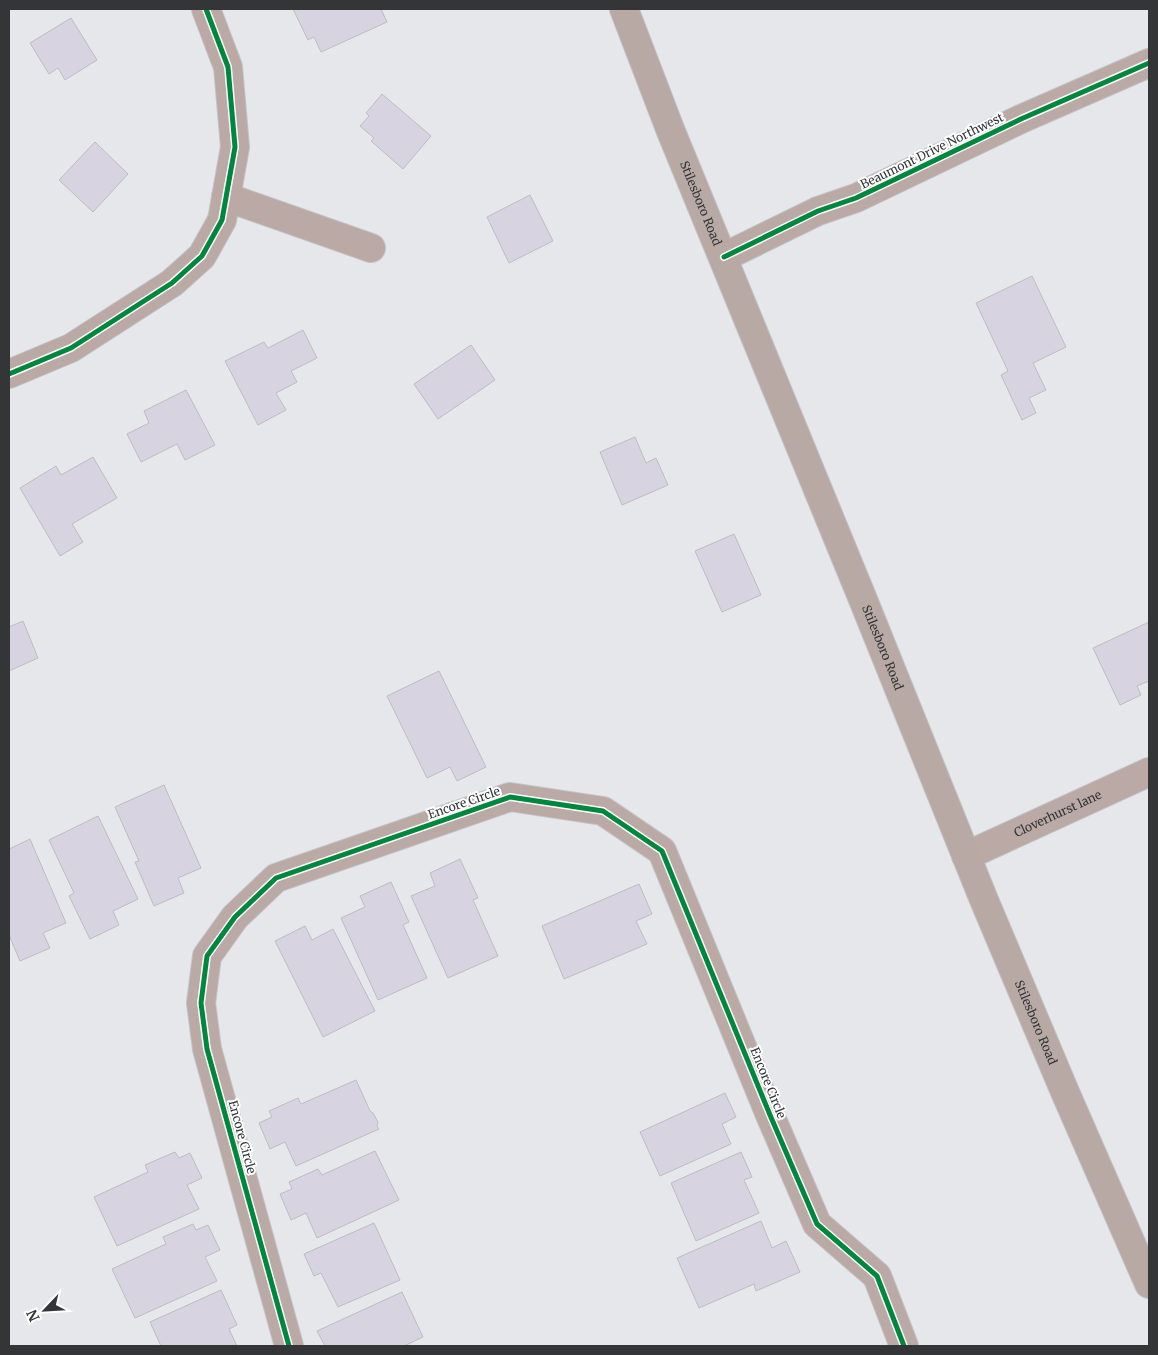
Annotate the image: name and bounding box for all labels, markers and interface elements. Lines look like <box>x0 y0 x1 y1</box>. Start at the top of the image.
street label: Beaumont Drive Northwest <box>858 109 1006 192</box>
street label: Stilesboro Road <box>677 159 725 248</box>
street label: Stilesboro Road <box>859 603 907 692</box>
street label: Encore Circle <box>426 783 502 822</box>
street label: Cloverhurst lane <box>1011 787 1104 840</box>
street label: Stilesboro Road <box>1012 978 1061 1067</box>
street label: Encore Circle <box>747 1045 790 1121</box>
street label: Encore Circle <box>225 1099 259 1175</box>
north arrow <box>20 1285 70 1335</box>
text: N <box>23 1307 44 1324</box>

